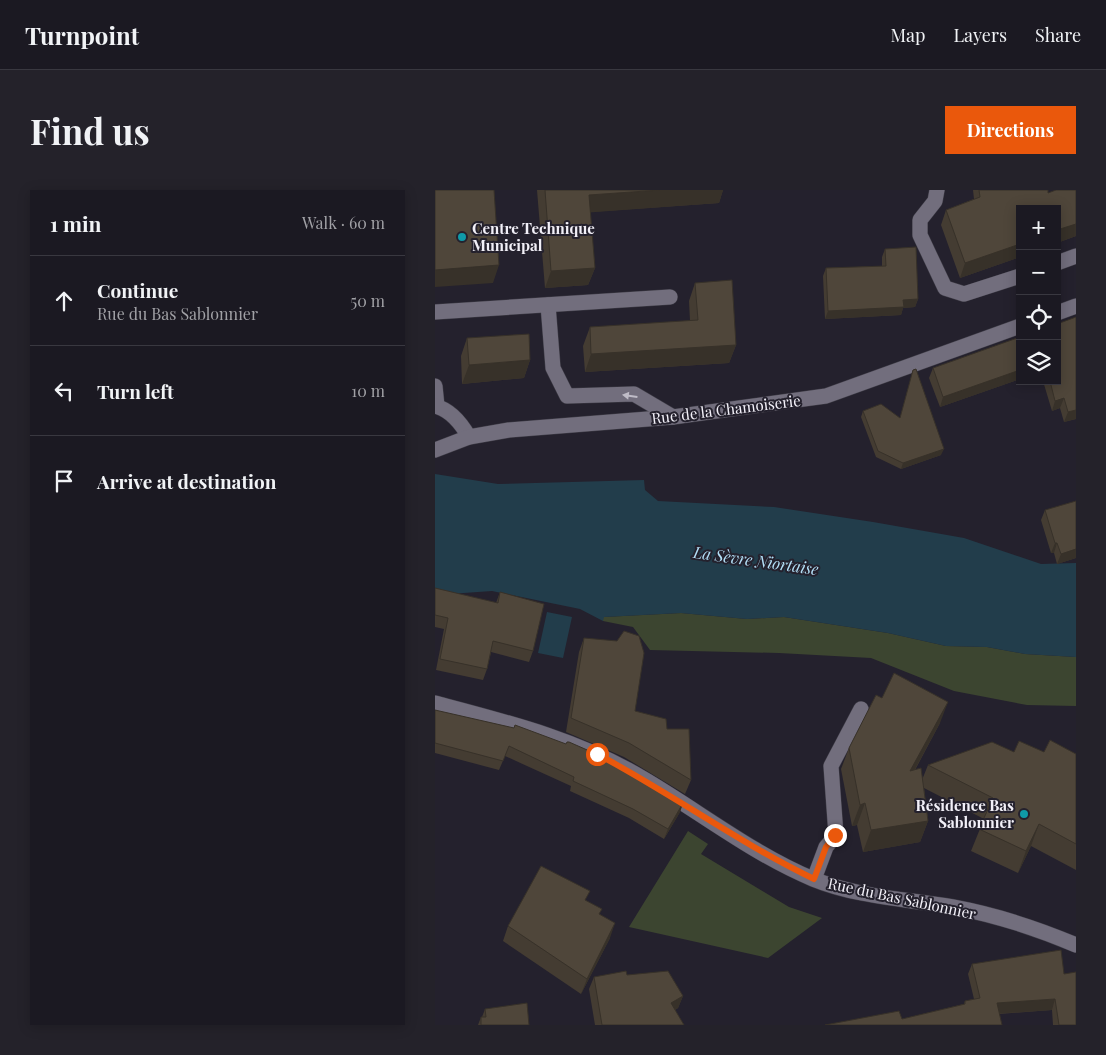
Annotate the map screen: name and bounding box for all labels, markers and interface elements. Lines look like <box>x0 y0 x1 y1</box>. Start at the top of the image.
text: Turnpoint <box>25 19 139 51</box>
text: Map <box>890 23 925 47</box>
text: Layers <box>953 23 1007 47</box>
text: Share <box>1035 23 1081 47</box>
button: Directions <box>945 106 1076 154</box>
text: Find us <box>30 107 150 154</box>
map controls <box>1016 205 1061 385</box>
button: + <box>1016 205 1061 250</box>
text: 1 min <box>50 209 101 237</box>
text: Walk · 60 m <box>302 212 385 233</box>
place label: Centre Technique Municipal <box>472 218 595 255</box>
marker: Centre Technique Municipal <box>456 231 468 243</box>
button: − <box>1016 250 1061 295</box>
text: Continue <box>97 277 178 303</box>
icon: ahead <box>50 287 78 315</box>
text: 50 m <box>351 290 385 311</box>
button: locate <box>1016 295 1061 340</box>
text: Rue du Bas Sablonnier <box>97 303 258 324</box>
button: layers <box>1016 340 1061 385</box>
icon: left <box>50 377 78 405</box>
text: Turn left <box>97 378 174 404</box>
text: 10 m <box>351 380 385 401</box>
street label: Rue de la Chamoiserie <box>650 390 802 428</box>
one-way arrow <box>622 392 638 400</box>
icon: arrive <box>50 467 78 495</box>
text: Arrive at destination <box>97 468 277 494</box>
water label: La Sèvre Niortaise <box>691 541 820 579</box>
route start <box>586 743 609 766</box>
place label: Résidence Bas Sablonnier <box>915 795 1014 832</box>
marker: Résidence Bas Sablonnier <box>1018 808 1030 820</box>
route end <box>824 824 847 847</box>
street label: Rue du Bas Sablonnier <box>826 873 978 924</box>

